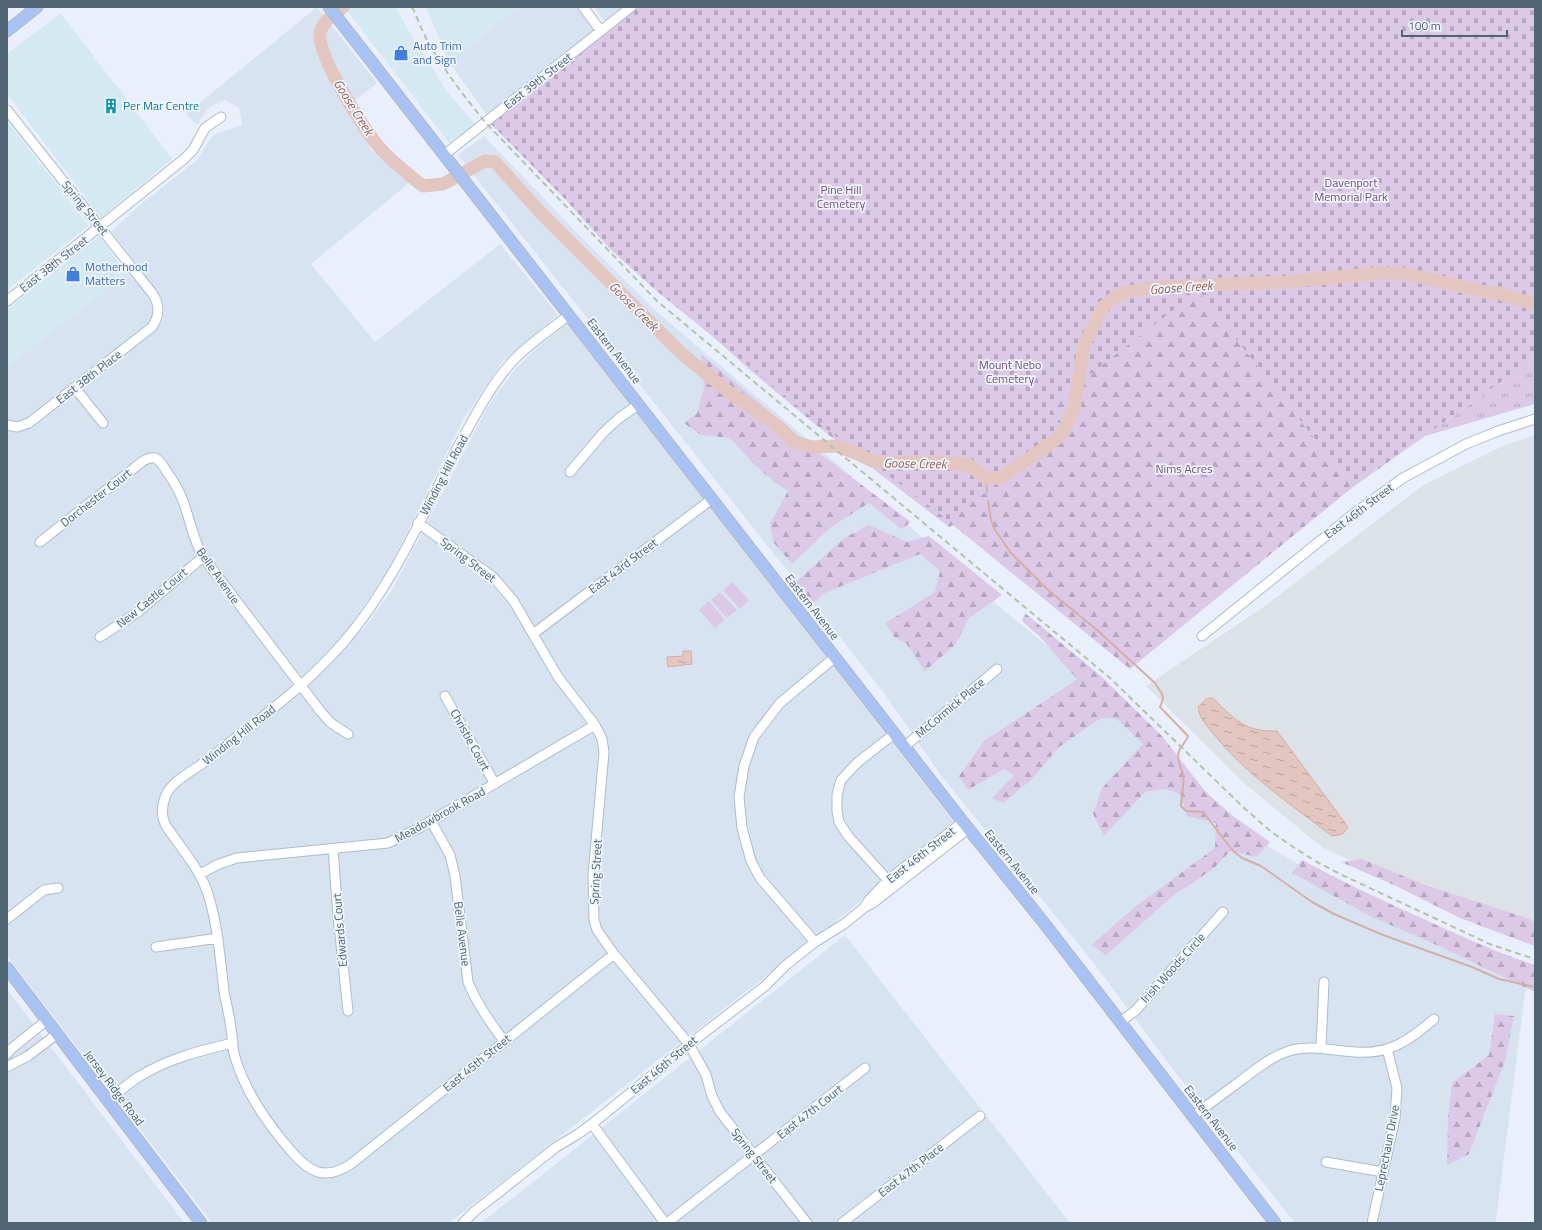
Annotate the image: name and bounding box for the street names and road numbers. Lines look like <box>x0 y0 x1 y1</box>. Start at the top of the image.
street label: East 39th Street <box>499 47 577 114</box>
street label: Spring Street <box>57 176 114 240</box>
street label: East 38th Street <box>15 230 93 297</box>
street label: Eastern Avenue <box>583 314 646 388</box>
street label: East 38th Place <box>52 345 126 408</box>
street label: Winding Hill Road <box>414 431 473 518</box>
street label: Dorchester Court <box>56 463 136 532</box>
street label: East 46th Street <box>1320 478 1398 543</box>
street label: Spring Street <box>436 532 501 587</box>
street label: East 43rd Street <box>584 533 662 598</box>
street label: Belle Avenue <box>192 544 245 608</box>
street label: New Castle Court <box>112 562 192 632</box>
street label: Eastern Avenue <box>781 570 844 644</box>
street label: McCormick Place <box>911 673 989 742</box>
street label: Winding Hill Road <box>198 700 280 769</box>
street label: Christie Court <box>446 705 496 775</box>
street label: Meadowbrook Road <box>391 782 489 847</box>
street label: East 46th Street <box>882 821 960 888</box>
street label: Eastern Avenue <box>980 825 1045 898</box>
street label: Spring Street <box>584 838 607 905</box>
street label: Edwards Court <box>327 892 352 968</box>
street label: Belle Avenue <box>449 900 476 967</box>
street label: Irish Woods Circle <box>1136 928 1210 1007</box>
street label: East 45th Street <box>439 1029 515 1096</box>
street label: East 46th Street <box>626 1030 702 1098</box>
street label: Jersey Ridge Road <box>79 1046 149 1130</box>
street label: East 47th Court <box>773 1079 847 1144</box>
street label: Eastern Avenue <box>1180 1081 1243 1155</box>
street label: Leprechaun Drive <box>1369 1103 1404 1193</box>
street label: Spring Street <box>727 1124 783 1188</box>
street label: East 47th Place <box>874 1138 948 1201</box>

